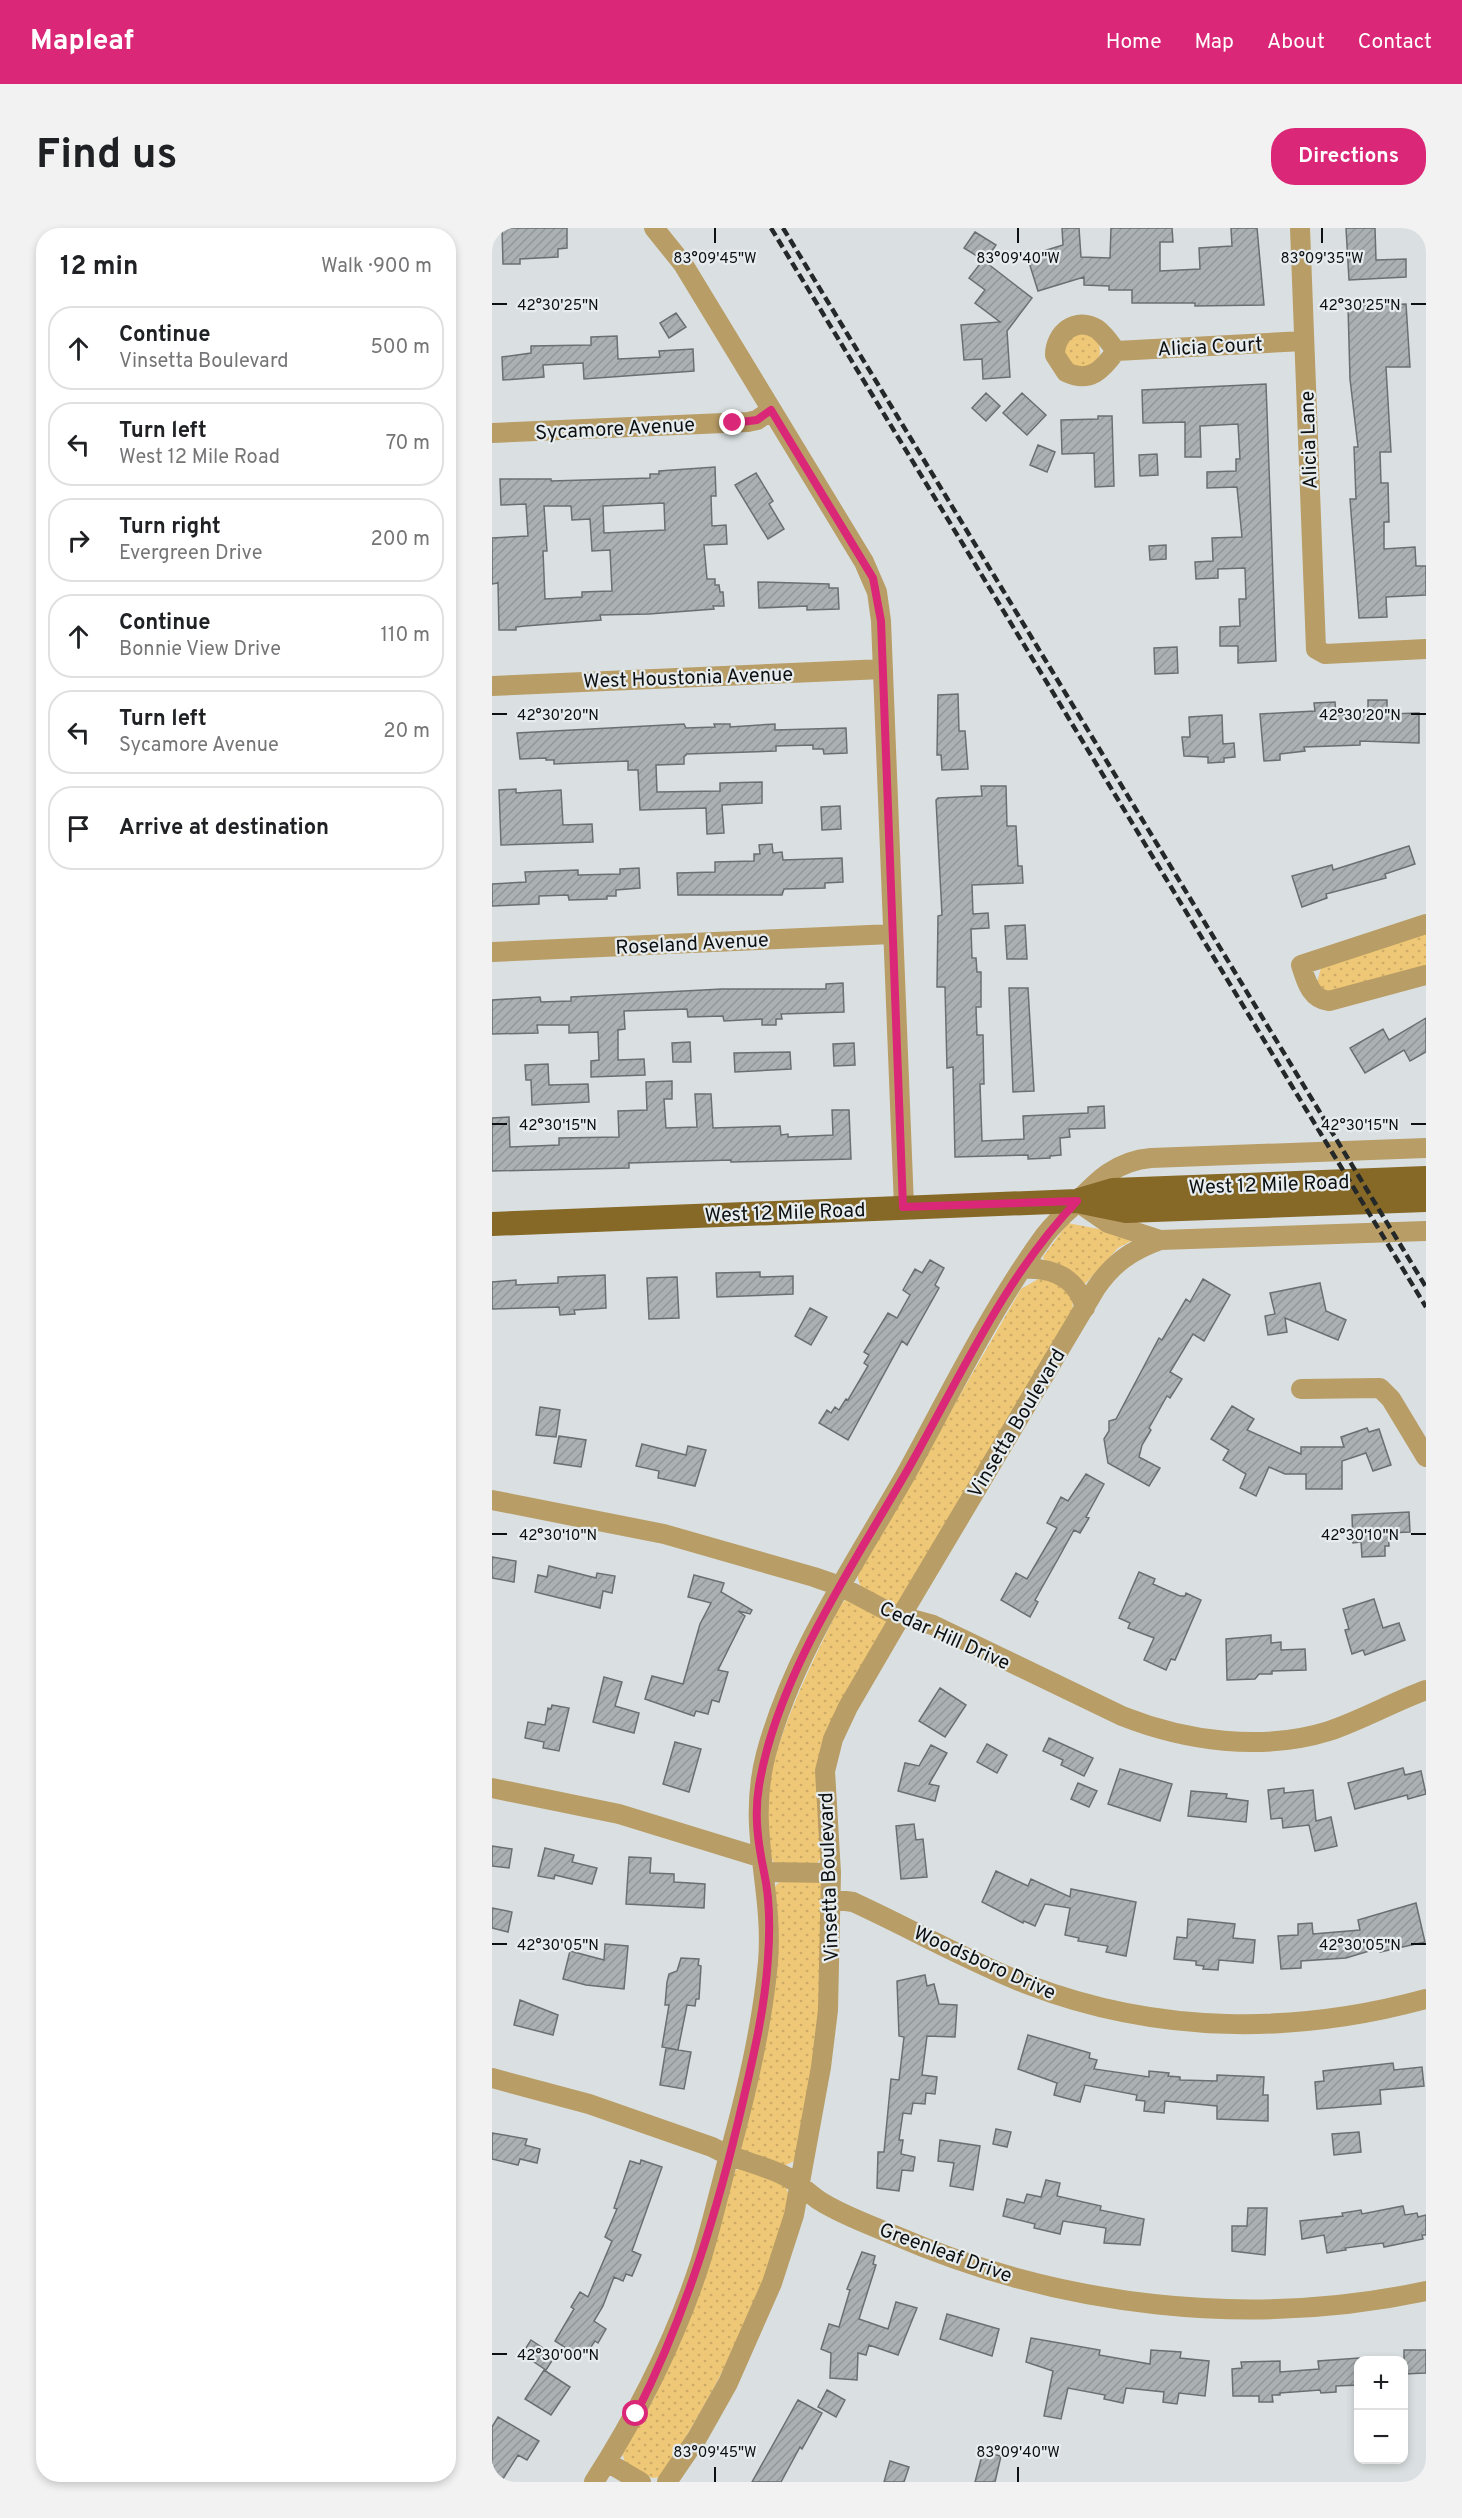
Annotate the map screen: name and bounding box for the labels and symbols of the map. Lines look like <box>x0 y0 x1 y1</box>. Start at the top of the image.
text: 83°09'45"W <box>673 250 757 269</box>
text: 83°09'40"W <box>976 250 1060 269</box>
text: 83°09'35"W <box>1280 250 1364 269</box>
text: 42°30'25"N <box>517 297 599 316</box>
text: 42°30'25"N <box>1319 297 1401 316</box>
street label: Alicia Court <box>1157 332 1263 364</box>
street label: Alicia Lane <box>1295 390 1325 490</box>
route end <box>719 409 745 435</box>
street label: Sycamore Avenue <box>535 413 696 447</box>
street label: West Houstonia Avenue <box>583 662 794 696</box>
text: 42°30'20"N <box>517 707 599 726</box>
text: 42°30'20"N <box>1319 707 1401 726</box>
street label: Roseland Avenue <box>615 928 769 962</box>
text: 42°30'15"N <box>519 1117 597 1136</box>
text: 42°30'15"N <box>1321 1117 1399 1136</box>
street label: West 12 Mile Road <box>1188 1170 1350 1202</box>
street label: West 12 Mile Road <box>704 1198 866 1230</box>
street label: Vinsetta Boulevard <box>963 1345 1072 1503</box>
text: 42°30'10"N <box>519 1527 597 1546</box>
text: 42°30'10"N <box>1321 1527 1399 1546</box>
street label: Cedar Hill Drive <box>875 1596 1014 1677</box>
street label: Vinsetta Boulevard <box>814 1792 846 1962</box>
street label: Woodsboro Drive <box>909 1921 1059 2007</box>
text: 42°30'05"N <box>517 1937 599 1956</box>
text: 42°30'05"N <box>1319 1937 1401 1956</box>
street label: Greenleaf Drive <box>875 2218 1015 2290</box>
text: 42°30'00"N <box>517 2347 599 2366</box>
route start <box>622 2400 648 2426</box>
text: 83°09'45"W <box>673 2444 757 2463</box>
text: 83°09'40"W <box>976 2444 1060 2463</box>

